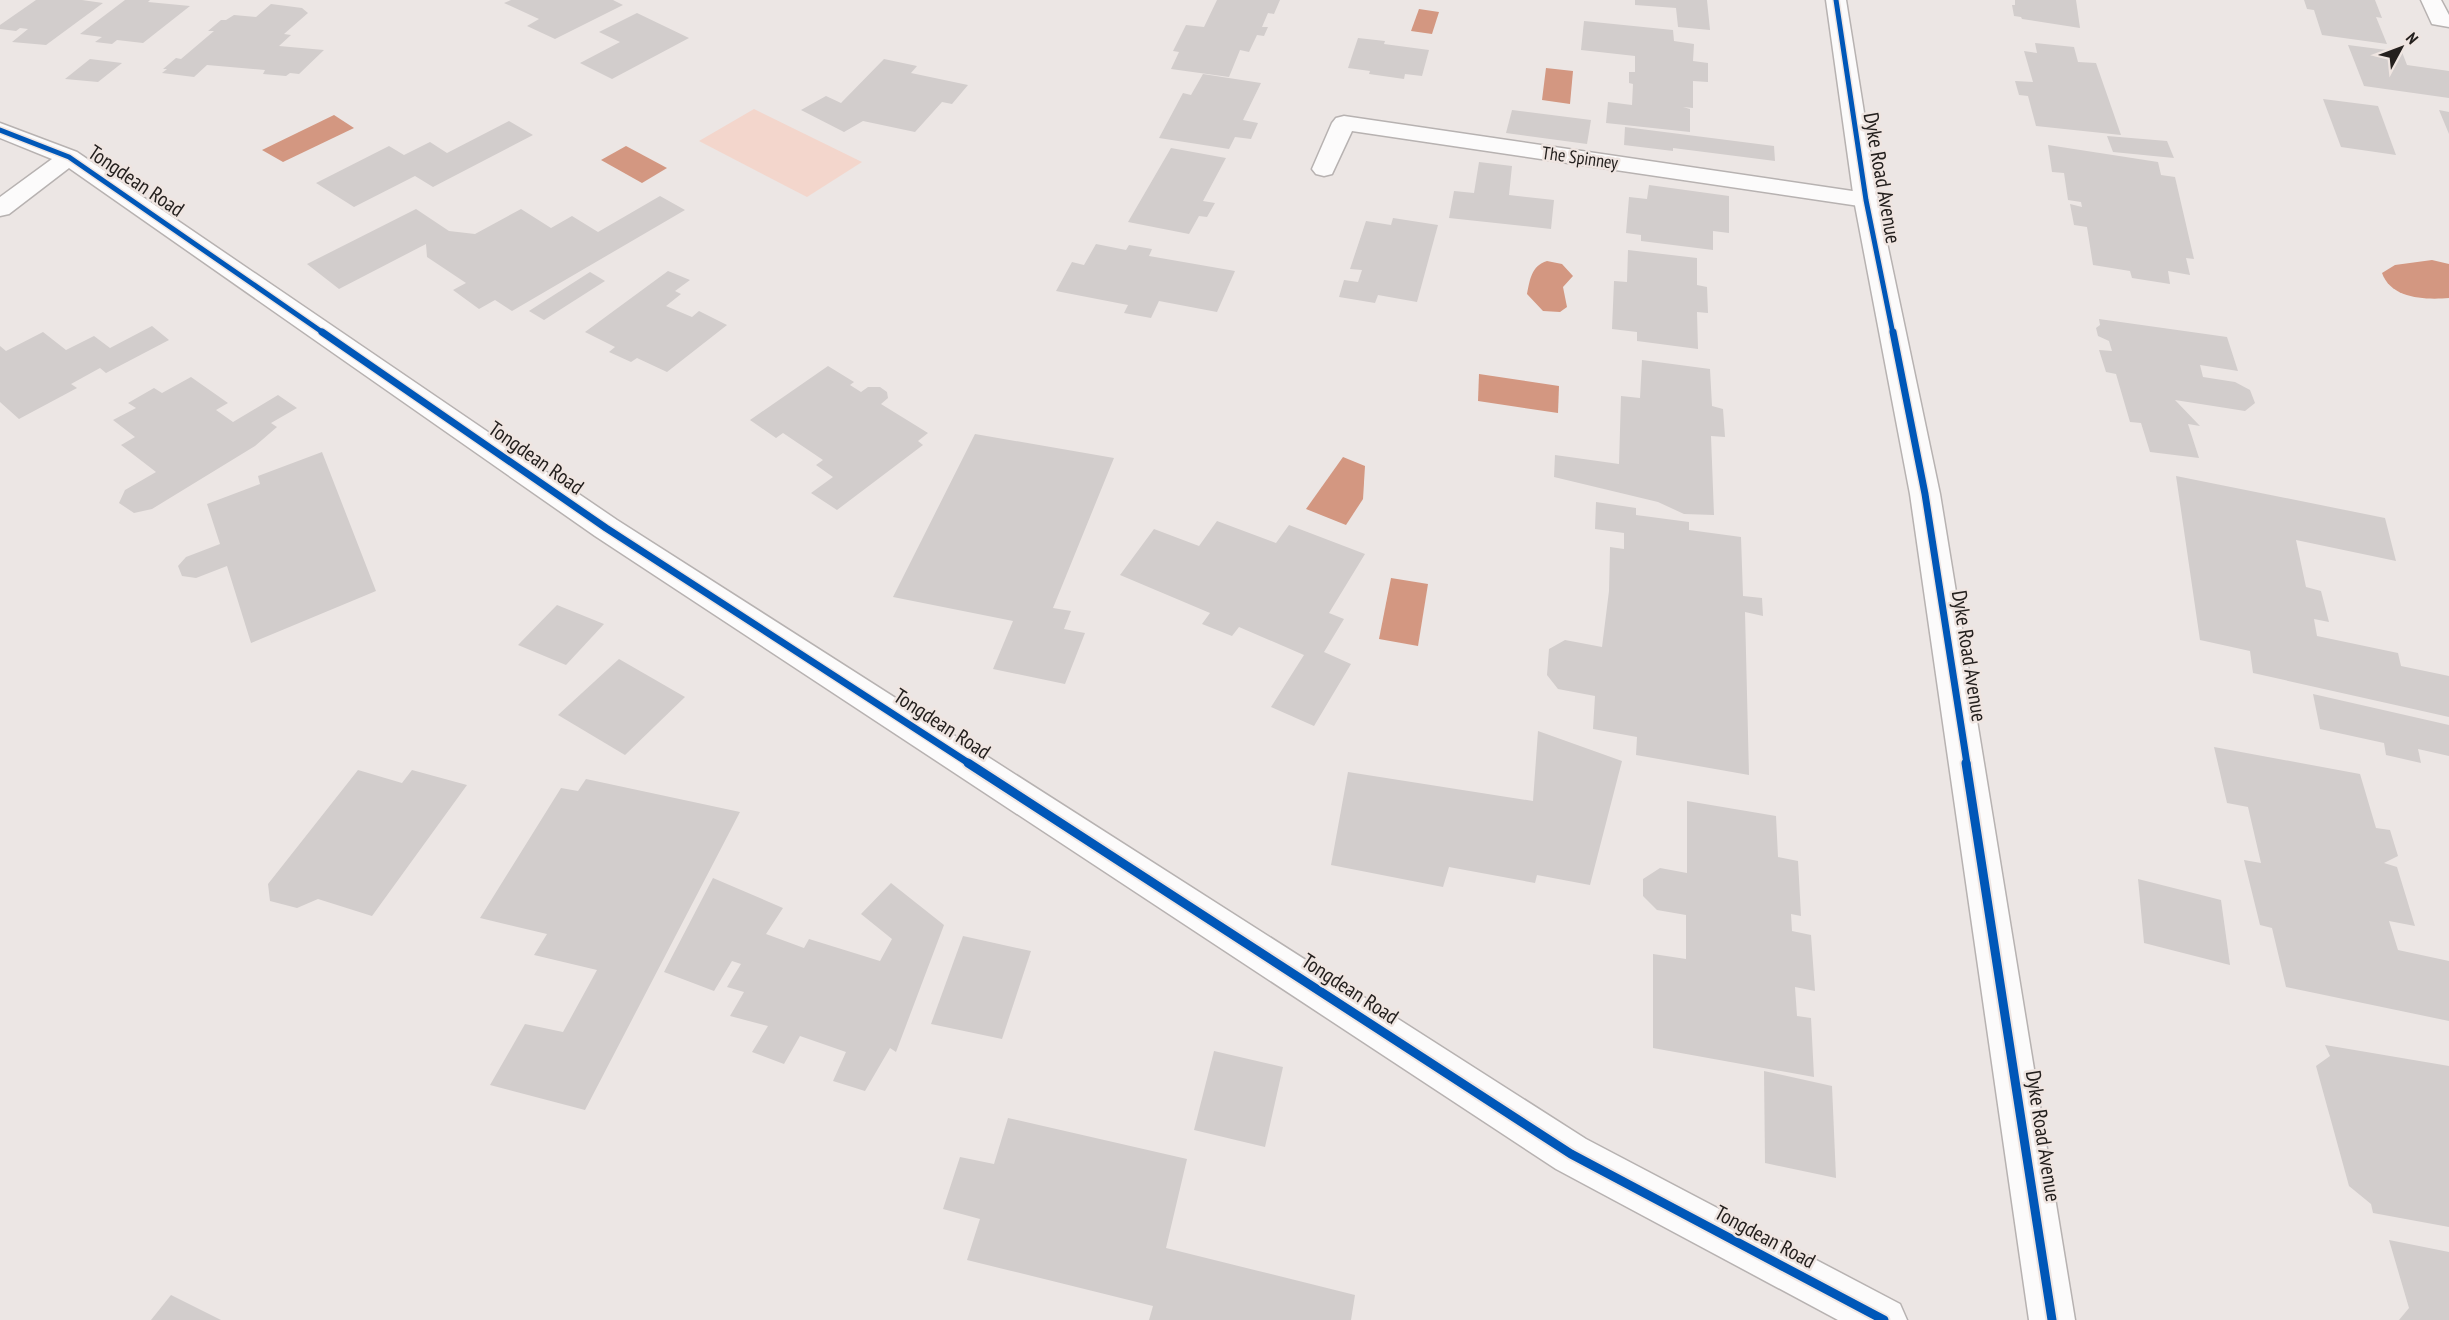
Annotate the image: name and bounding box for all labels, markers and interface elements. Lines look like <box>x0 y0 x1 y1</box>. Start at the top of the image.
north arrow <box>2371 18 2431 78</box>
text: N <box>2402 28 2423 48</box>
street label: Dyke Road Avenue <box>1858 110 1907 246</box>
street label: Tongdean Road <box>83 139 190 223</box>
street label: The Spinney <box>1541 141 1620 174</box>
street label: Tongdean Road <box>483 415 589 500</box>
street label: Dyke Road Avenue <box>1946 588 1993 723</box>
street label: Tongdean Road <box>889 682 996 765</box>
street label: Tongdean Road <box>1297 947 1404 1030</box>
street label: Dyke Road Avenue <box>2020 1068 2067 1203</box>
street label: Tongdean Road <box>1710 1199 1820 1274</box>

